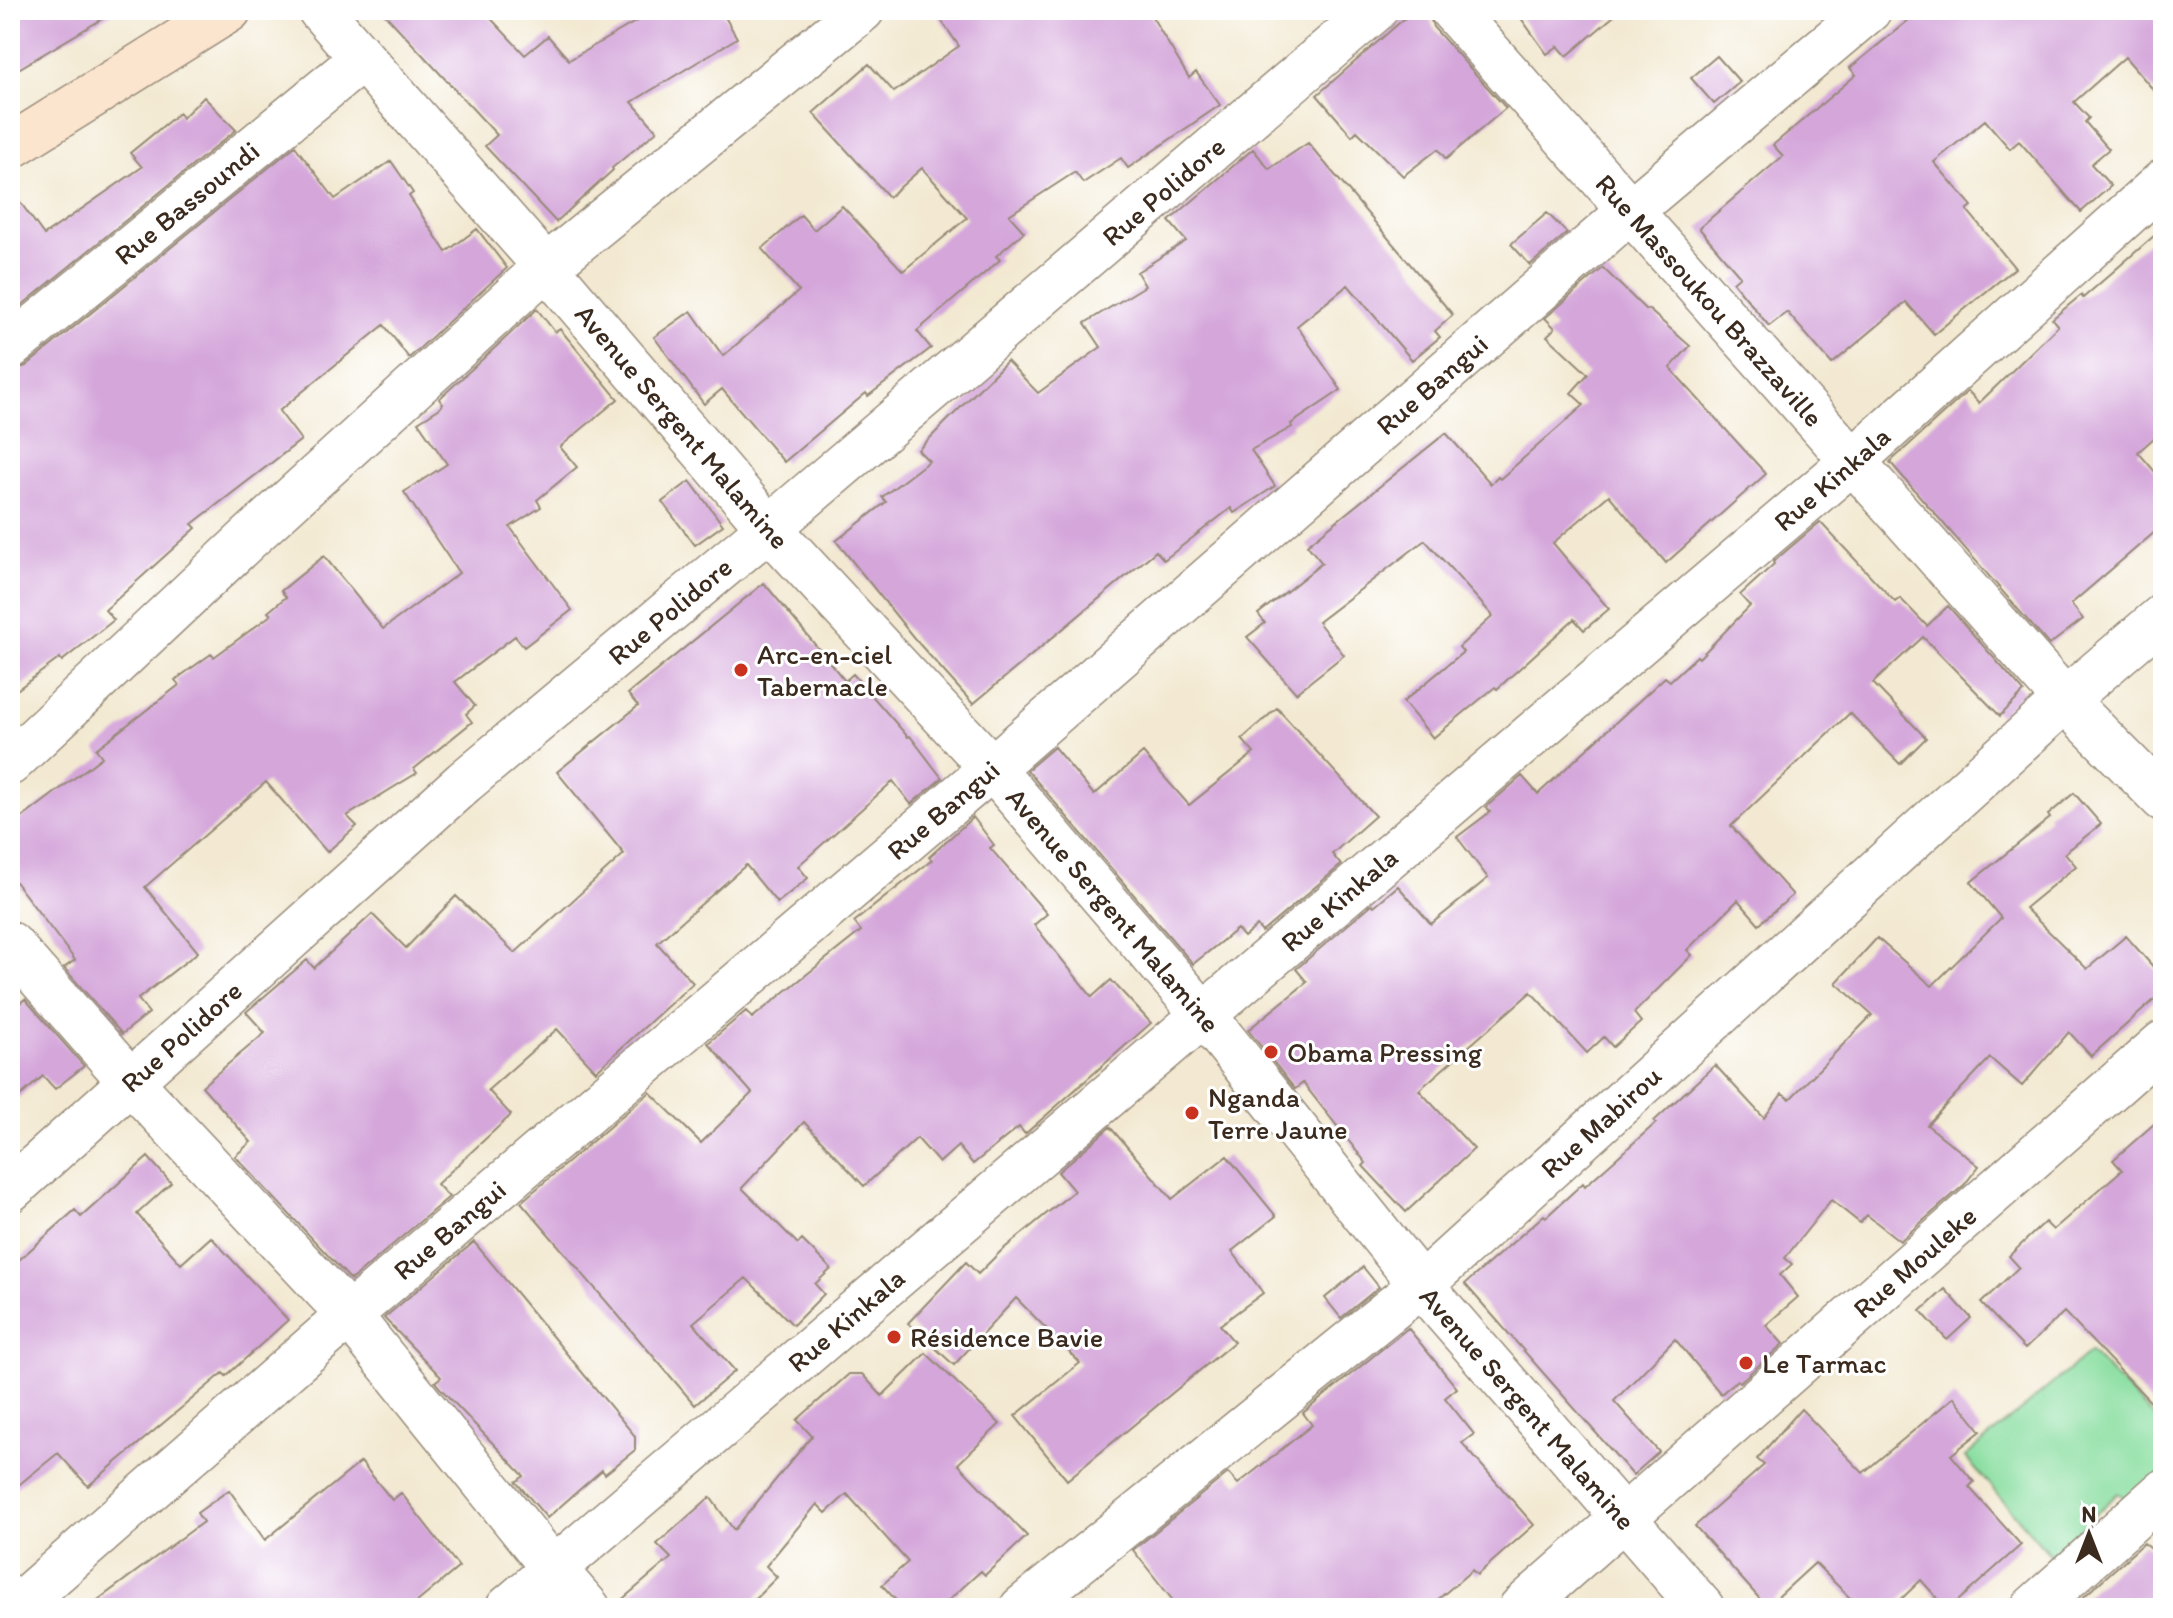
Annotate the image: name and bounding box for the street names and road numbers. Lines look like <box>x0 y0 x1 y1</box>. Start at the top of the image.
street label: Rue Polidore <box>1095 129 1232 253</box>
street label: Rue Bassoundi <box>107 133 266 272</box>
street label: Rue Massoukou Brazzaville <box>1588 167 1831 434</box>
street label: Avenue Sergent Malamine <box>568 297 797 556</box>
street label: Rue Bangui <box>1369 326 1494 442</box>
street label: Rue Kinkala <box>1766 419 1897 538</box>
street label: Rue Polidore <box>601 549 739 672</box>
street label: Rue Bangui <box>880 753 1006 867</box>
street label: Avenue Sergent Malamine <box>999 780 1228 1039</box>
street label: Rue Kinkala <box>1273 840 1405 959</box>
street label: Rue Polidore <box>113 973 249 1099</box>
street label: Rue Mabirou <box>1533 1058 1668 1185</box>
street label: Rue Bangui <box>386 1172 513 1287</box>
street label: Rue Mouleke <box>1846 1198 1983 1325</box>
street label: Rue Kinkala <box>780 1260 911 1379</box>
street label: Avenue Sergent Malamine <box>1413 1279 1643 1537</box>

